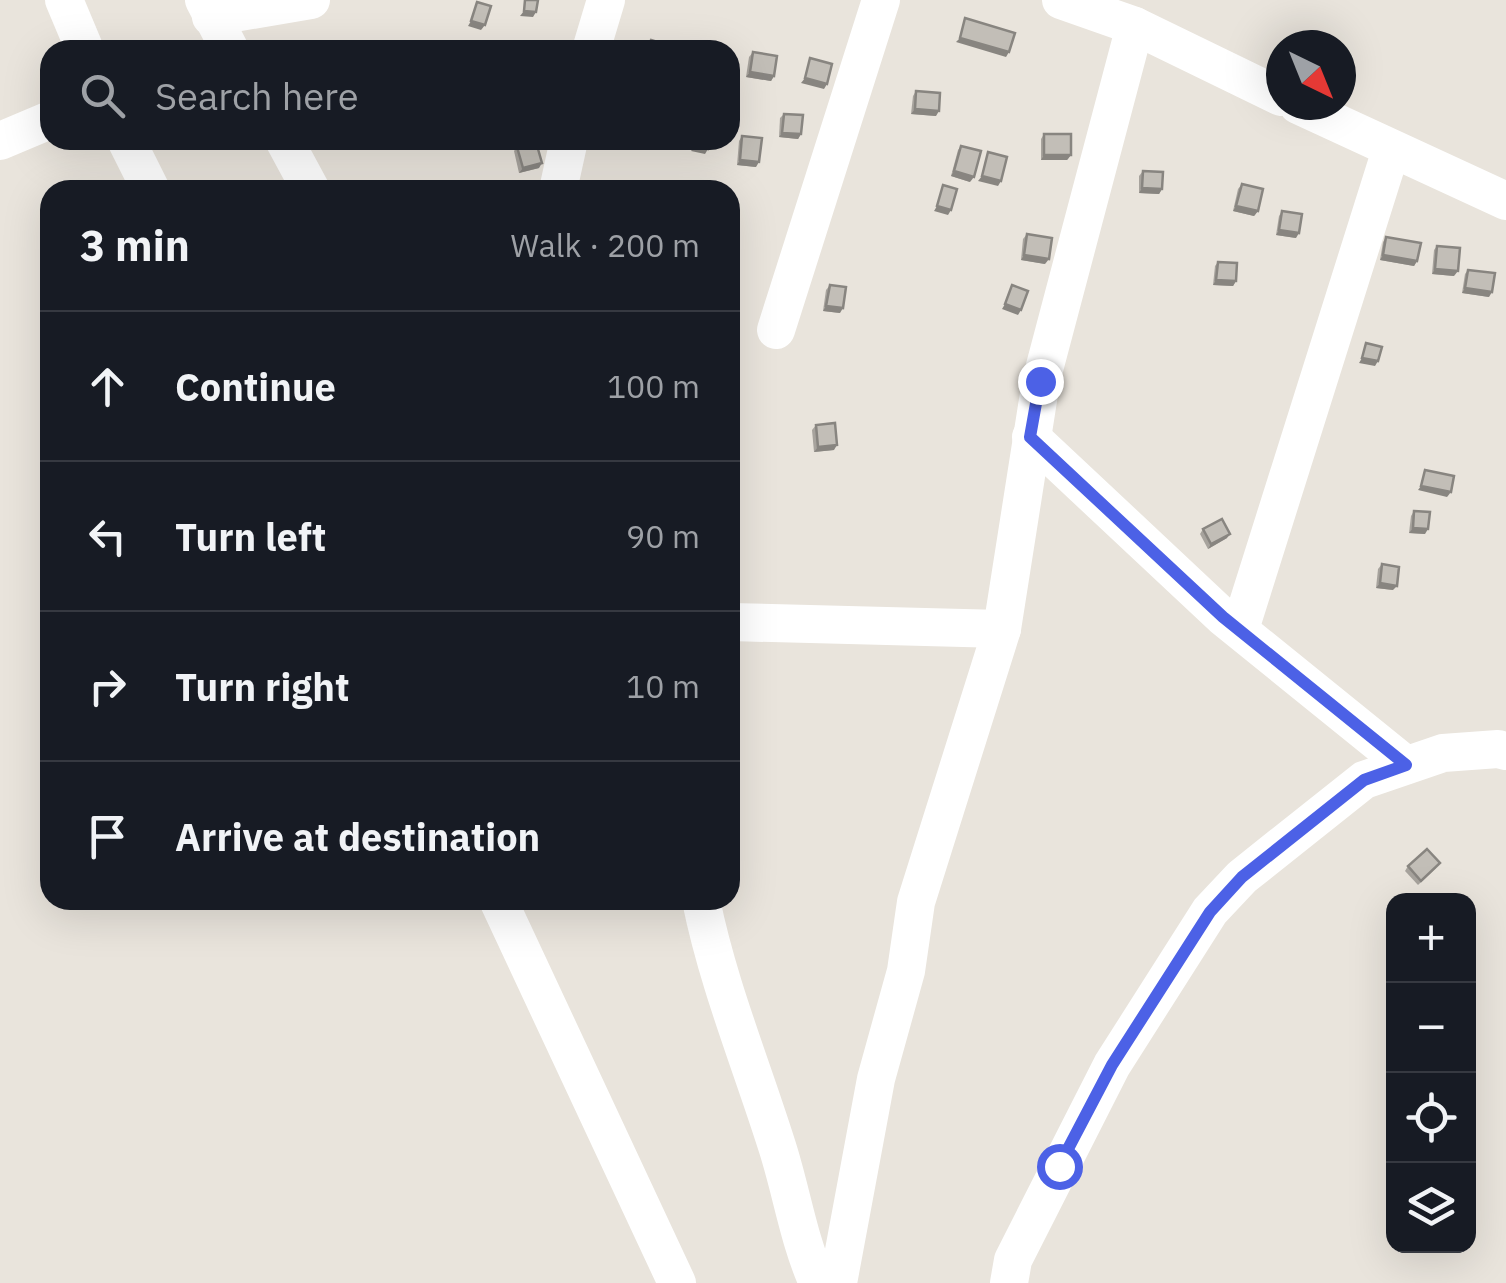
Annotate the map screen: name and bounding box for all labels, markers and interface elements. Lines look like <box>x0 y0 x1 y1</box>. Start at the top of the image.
north arrow <box>1266 30 1356 120</box>
search box <box>40 40 740 150</box>
icon: search <box>75 68 130 123</box>
text: Search here <box>155 71 359 120</box>
text: 3 min <box>80 218 190 273</box>
text: Walk · 200 m <box>511 224 700 266</box>
icon: ahead <box>80 359 135 414</box>
route end <box>1018 359 1064 405</box>
text: Continue <box>175 362 336 411</box>
text: 100 m <box>607 365 700 407</box>
icon: left <box>80 509 135 564</box>
text: Turn left <box>175 512 326 561</box>
text: 90 m <box>626 515 700 557</box>
icon: right <box>80 659 135 714</box>
text: Turn right <box>175 662 350 711</box>
text: 10 m <box>626 665 700 707</box>
icon: arrive <box>80 809 135 864</box>
text: Arrive at destination <box>175 812 540 861</box>
map controls <box>1386 893 1476 1253</box>
button: + <box>1386 893 1476 983</box>
button: − <box>1386 983 1476 1073</box>
button: locate <box>1386 1073 1476 1163</box>
route start <box>1037 1144 1083 1190</box>
button: layers <box>1386 1163 1476 1253</box>

